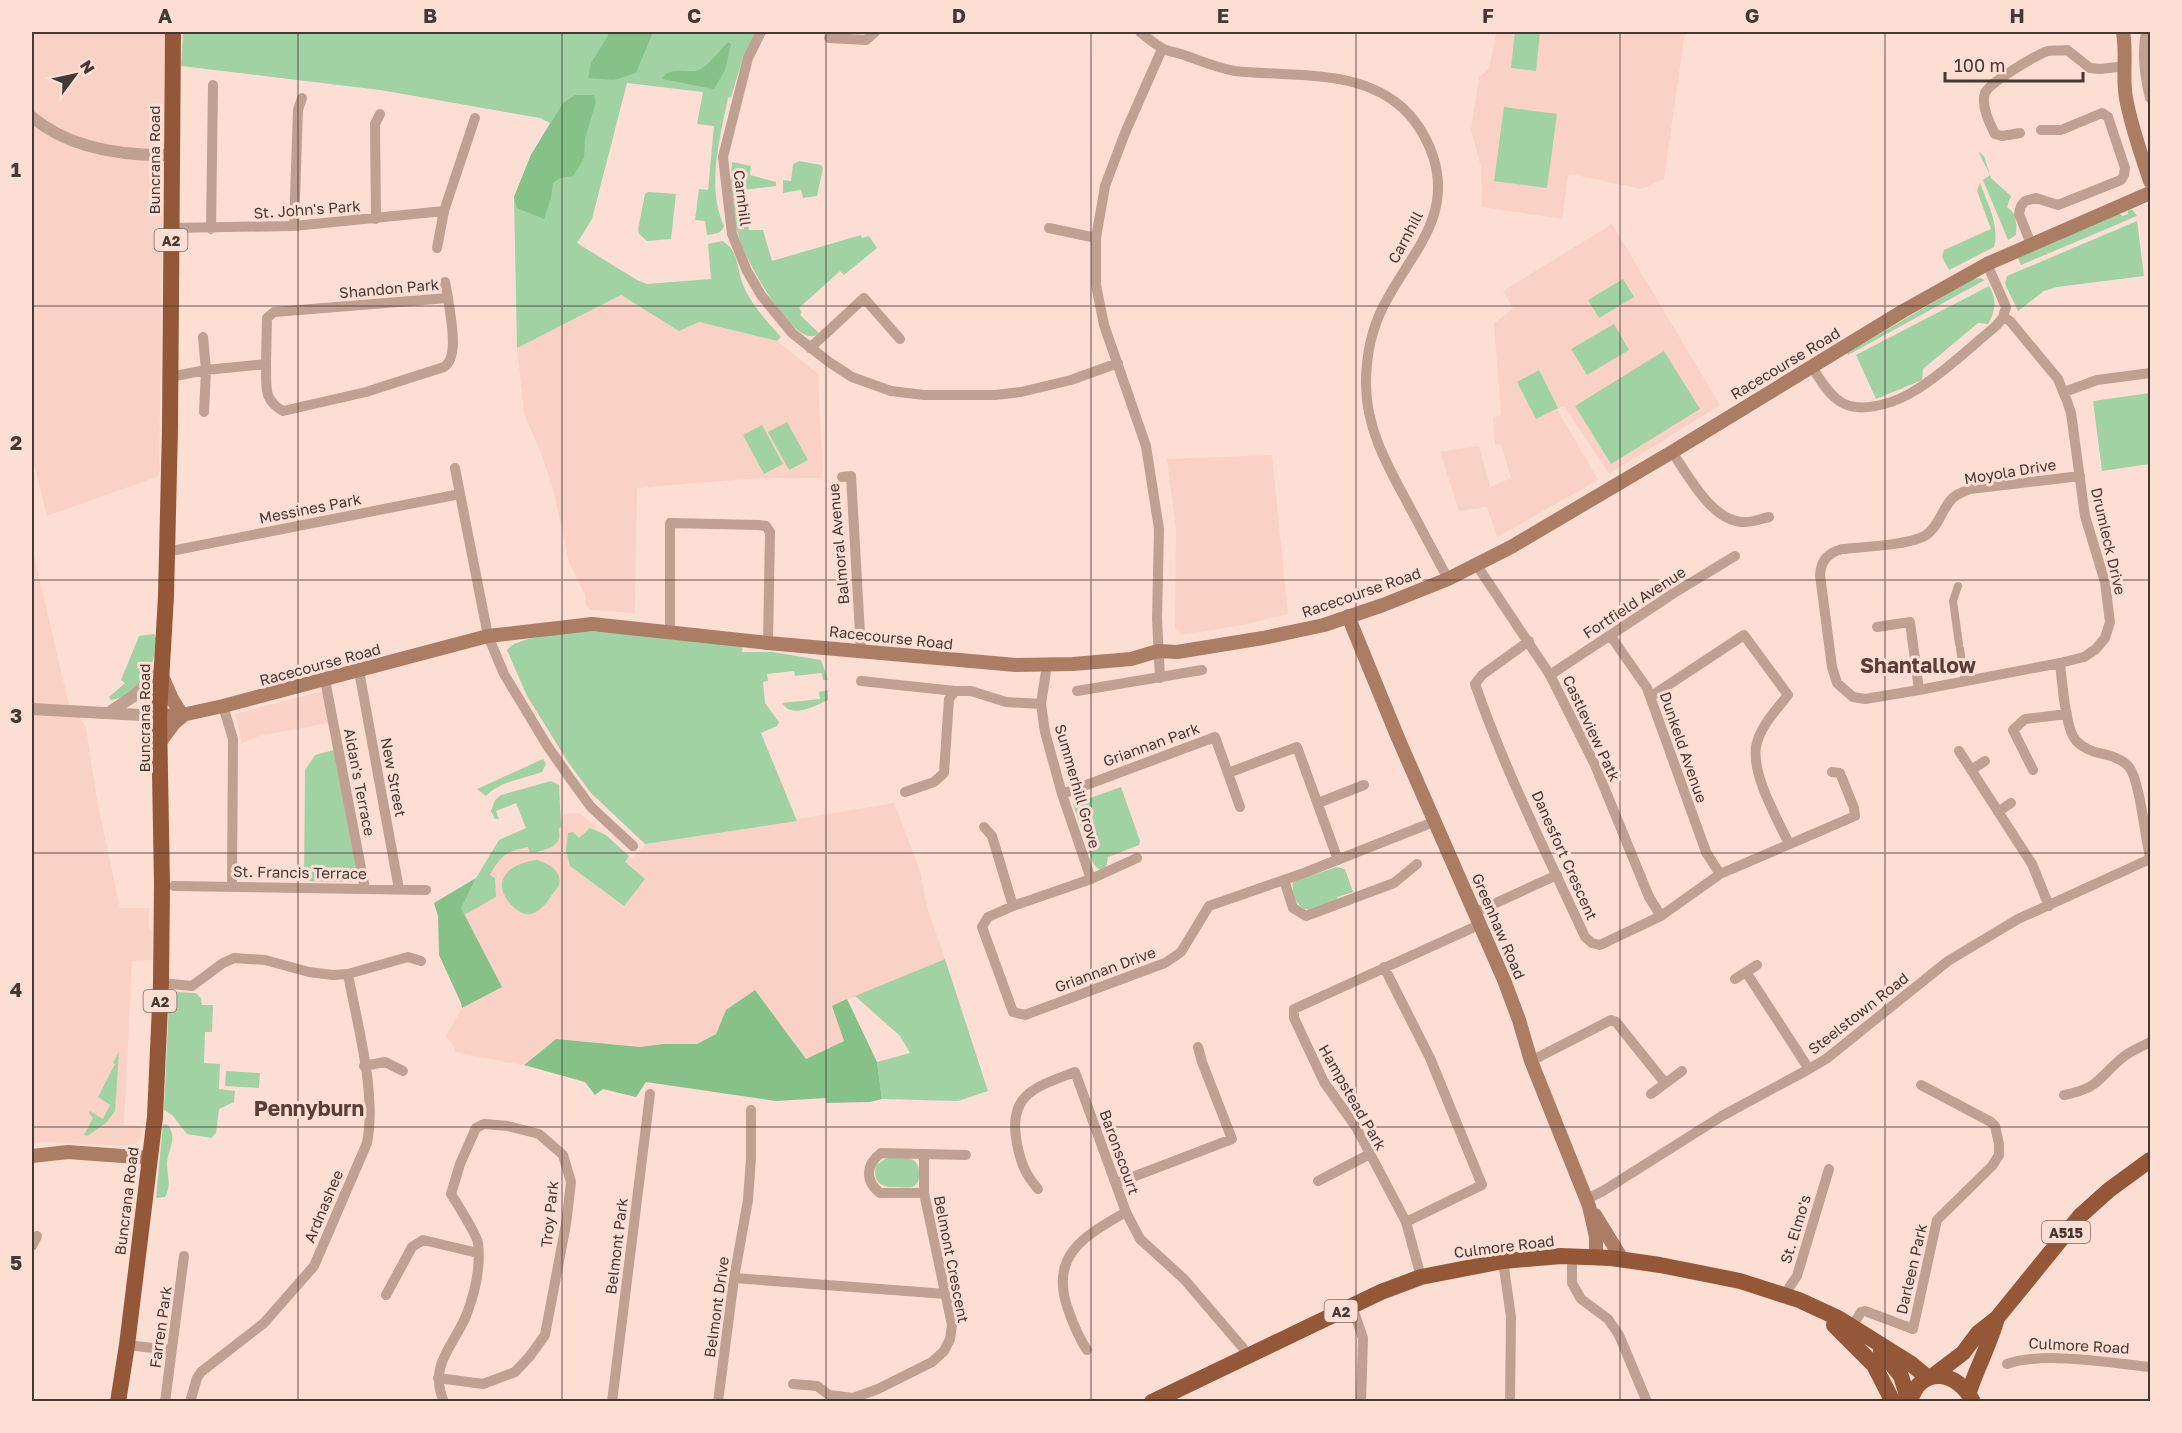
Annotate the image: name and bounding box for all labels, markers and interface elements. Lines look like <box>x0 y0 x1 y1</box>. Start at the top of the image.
text: A <box>158 3 172 27</box>
text: B <box>423 3 437 27</box>
text: C <box>687 3 701 27</box>
text: D <box>952 3 966 27</box>
text: E <box>1217 3 1229 27</box>
text: F <box>1482 3 1494 27</box>
text: G <box>1745 3 1759 27</box>
text: H <box>2009 3 2025 27</box>
north arrow <box>45 45 105 105</box>
scale bar <box>1945 45 2083 83</box>
text: 100 m <box>1954 54 2005 76</box>
text: N <box>76 56 99 77</box>
street label: Buncrana Road <box>145 106 163 214</box>
text: 1 <box>11 157 21 181</box>
street label: Carnhill <box>731 169 755 227</box>
street label: St. John's Park <box>253 196 362 222</box>
street label: Carnhill <box>1384 208 1426 266</box>
road number: A2 <box>154 229 188 251</box>
street label: Shandon Park <box>338 275 440 301</box>
street label: Racecourse Road <box>1727 323 1843 403</box>
text: 2 <box>10 430 22 454</box>
street label: Moyola Drive <box>1963 455 2058 487</box>
street label: Balmoral Avenue <box>824 483 852 605</box>
street label: Drumleck Drive <box>2088 486 2130 597</box>
street label: Messines Park <box>257 489 363 527</box>
street label: Fortfield Avenue <box>1579 562 1689 642</box>
street label: Racecourse Road <box>1299 563 1423 621</box>
street label: Racecourse Road <box>828 622 954 652</box>
street label: Racecourse Road <box>257 639 383 689</box>
district label: Shantallow <box>1860 652 1977 678</box>
street label: Buncrana Road <box>135 664 153 772</box>
street label: Castleview Patk <box>1560 672 1625 784</box>
street label: Dunkeld Avenue <box>1657 689 1712 805</box>
text: 3 <box>10 703 22 727</box>
street label: Griannan Park <box>1100 718 1202 770</box>
street label: Summerhill Grove <box>1052 722 1104 850</box>
street label: Aidan's Terrace <box>341 727 379 838</box>
street label: New Street <box>378 736 410 818</box>
street label: Danesfort Crescent <box>1528 788 1602 922</box>
street label: St. Francis Terrace <box>233 862 367 882</box>
street label: Greenhaw Road <box>1469 870 1529 982</box>
street label: Griannan Drive <box>1052 942 1158 996</box>
street label: Steelstown Road <box>1804 968 1912 1058</box>
text: 4 <box>10 977 22 1001</box>
road number: A2 <box>144 990 176 1012</box>
street label: Hampstead Park <box>1315 1041 1391 1153</box>
district label: Pennyburn <box>254 1095 364 1121</box>
street label: Baronscourt <box>1096 1107 1144 1197</box>
street label: Buncrana Road <box>110 1146 142 1256</box>
street label: Ardnashee <box>300 1167 346 1245</box>
street label: Troy Park <box>537 1179 562 1248</box>
street label: St. Elmo's <box>1776 1192 1814 1266</box>
street label: Belmont Crescent <box>931 1194 973 1324</box>
street label: Belmont Park <box>601 1196 631 1295</box>
street label: Darleen Park <box>1892 1221 1930 1316</box>
road number: A515 <box>2042 1221 2090 1243</box>
street label: Culmore Road <box>1453 1231 1555 1261</box>
text: 5 <box>10 1250 22 1274</box>
street label: Belmont Drive <box>700 1255 732 1359</box>
street label: Farren Park <box>145 1284 175 1369</box>
road number: A2 <box>1324 1300 1358 1322</box>
street label: Culmore Road <box>2028 1333 2130 1357</box>

